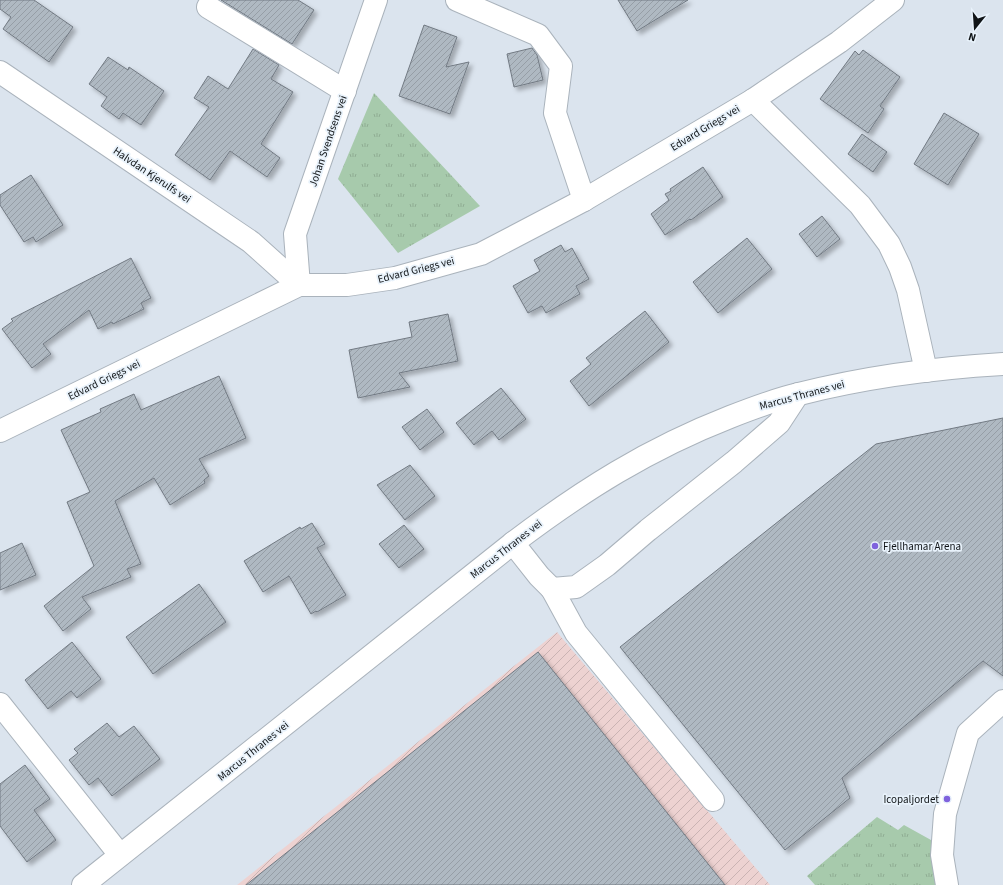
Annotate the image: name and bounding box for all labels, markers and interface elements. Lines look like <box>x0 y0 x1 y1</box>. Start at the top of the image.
north arrow <box>955 8 995 48</box>
text: N <box>967 29 978 45</box>
street label: Johan Svendsens vei <box>305 93 351 189</box>
street label: Edvard Griegs vei <box>667 101 743 155</box>
street label: Halvdan Kjerulfs vei <box>110 143 194 207</box>
street label: Edvard Griegs vei <box>376 253 456 287</box>
street label: Edvard Griegs vei <box>65 356 143 404</box>
street label: Marcus Thranes vei <box>758 376 846 414</box>
street label: Marcus Thranes vei <box>467 516 545 582</box>
place label: Fjellhamar Arena <box>883 539 961 554</box>
marker: Fjellhamar Arena <box>870 541 880 551</box>
street label: Marcus Thranes vei <box>214 718 292 784</box>
place label: Icopaljordet <box>883 792 939 807</box>
marker: Icopaljordet <box>942 794 952 804</box>

